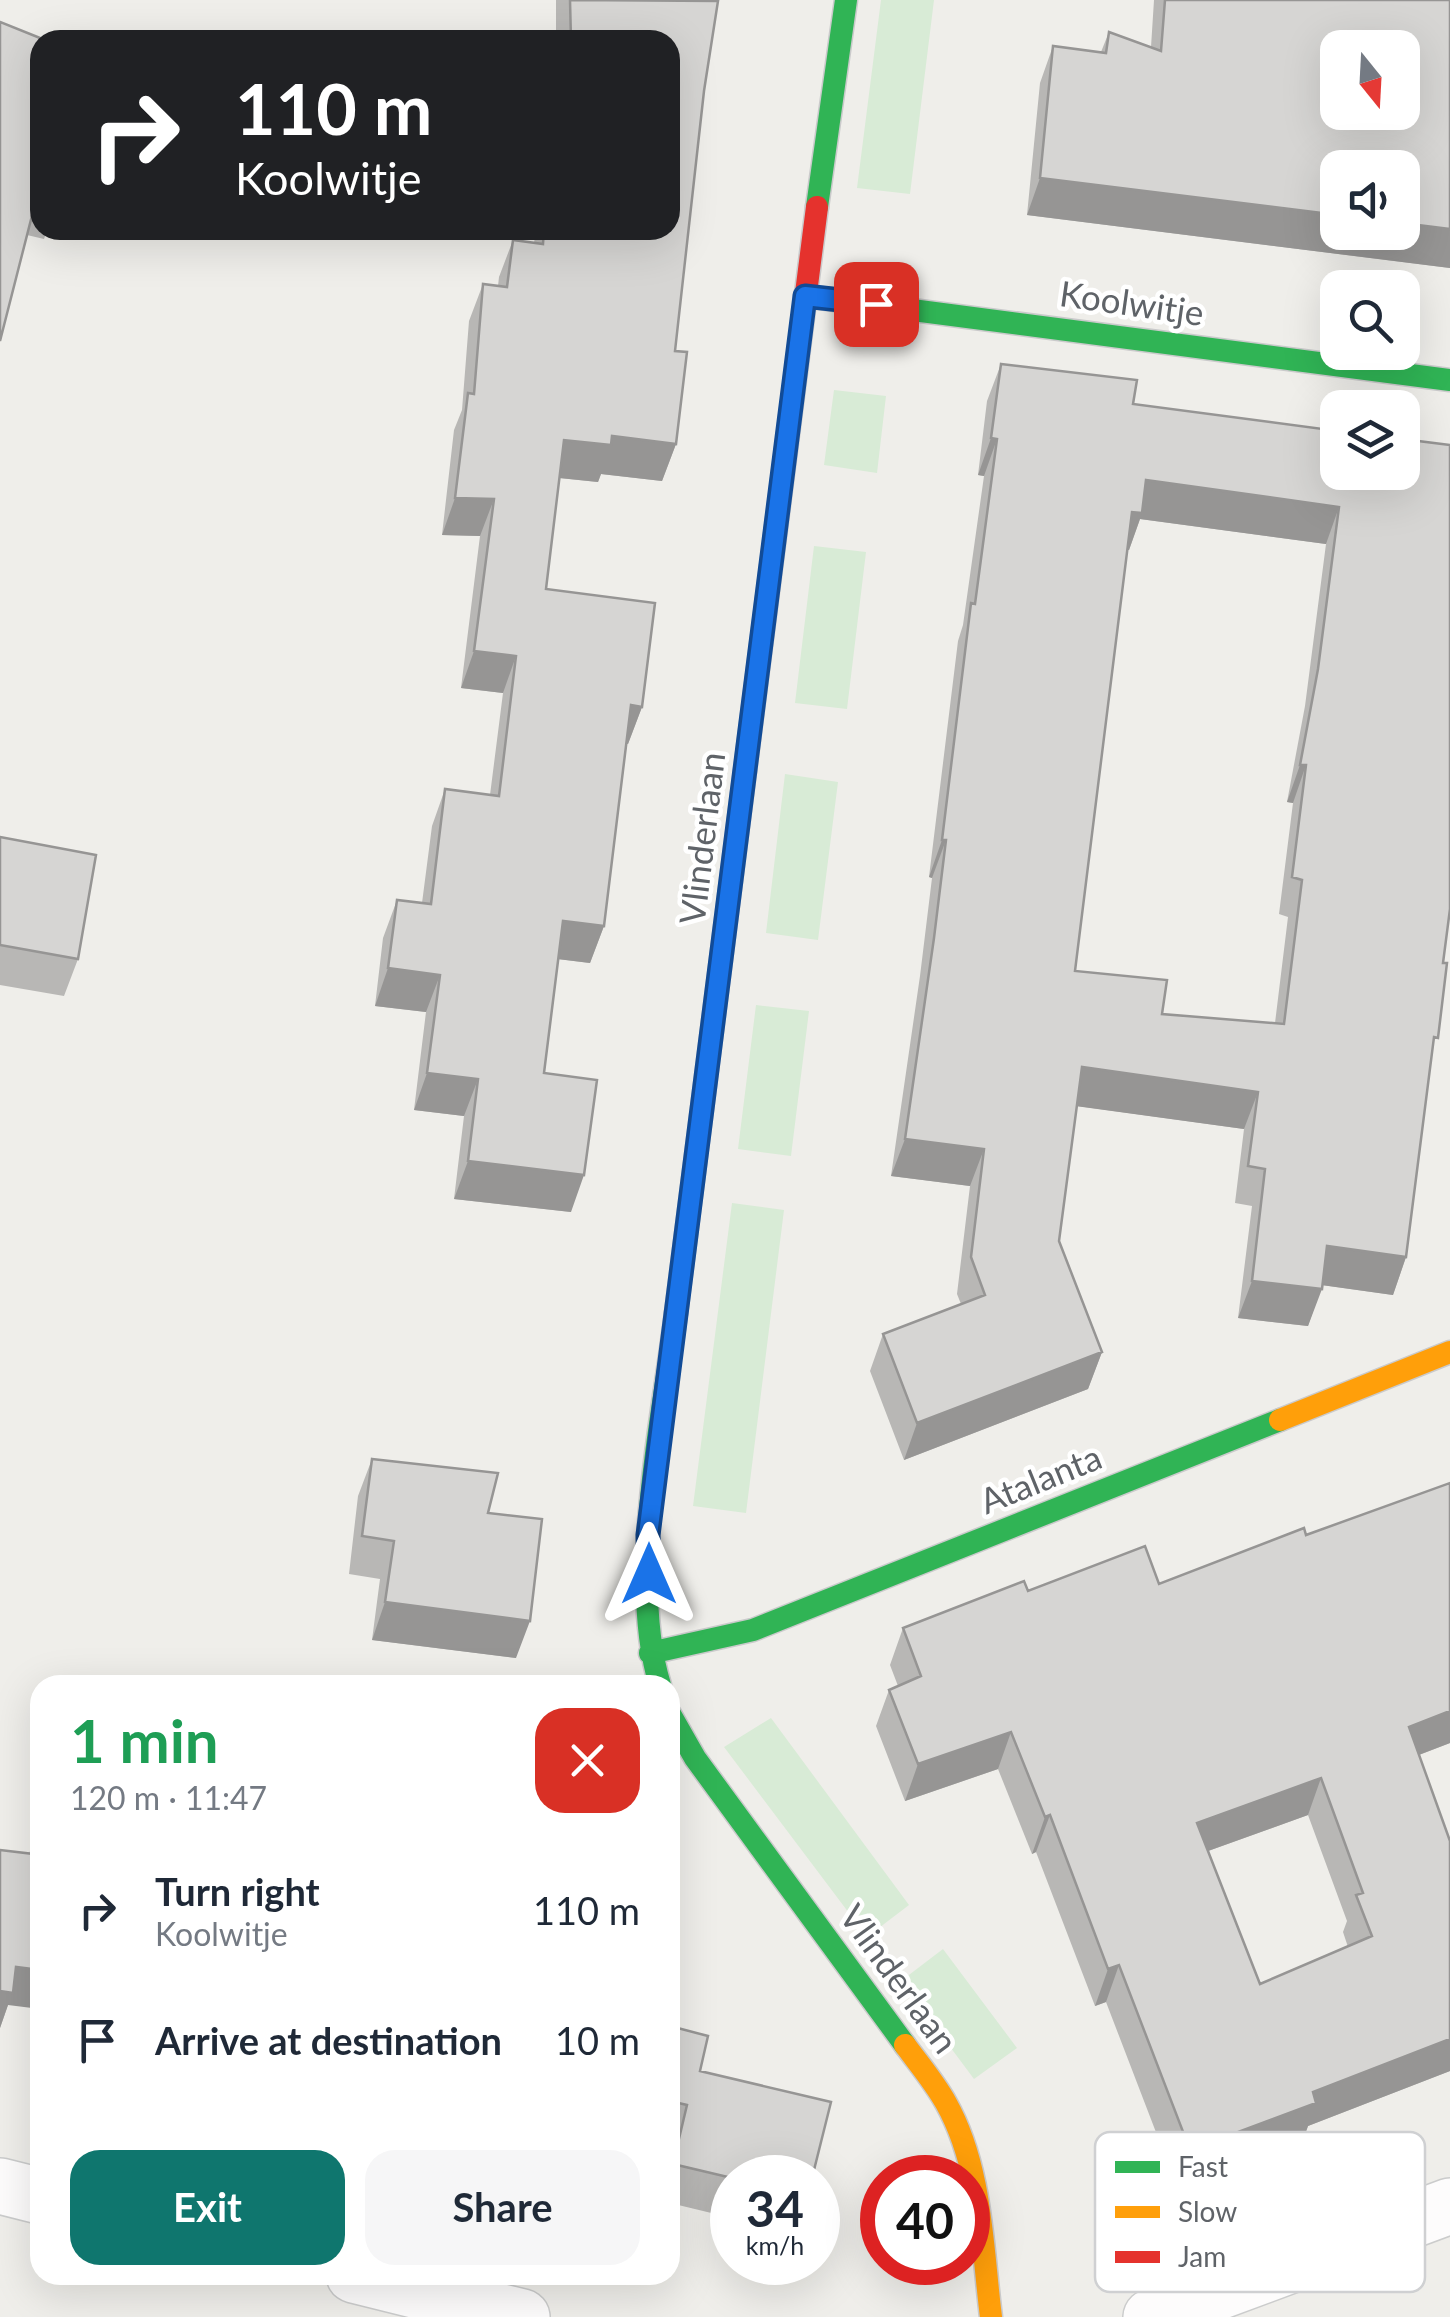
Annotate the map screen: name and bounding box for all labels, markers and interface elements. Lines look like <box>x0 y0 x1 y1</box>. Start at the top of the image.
north arrow <box>1320 30 1420 130</box>
map controls <box>1320 30 1420 490</box>
text: 110 m <box>235 66 432 150</box>
icon: right <box>70 70 200 200</box>
button: sound <box>1320 150 1420 250</box>
text: Koolwitje <box>235 151 422 205</box>
pin <box>834 262 919 347</box>
button: search <box>1320 270 1420 370</box>
street label: Koolwitje <box>1057 271 1207 333</box>
icon: arrive <box>849 277 904 332</box>
button: layers <box>1320 390 1420 490</box>
street label: Vlinderlaan <box>670 749 732 927</box>
street label: Atalanta <box>973 1435 1107 1521</box>
position arrow <box>597 1522 701 1626</box>
text: 1 min <box>70 1704 219 1776</box>
button: close <box>535 1708 640 1813</box>
text: 120 m · 11:47 <box>70 1778 267 1817</box>
text: Turn right <box>155 1868 320 1914</box>
icon: right <box>70 1883 125 1938</box>
text: 110 m <box>533 1887 640 1933</box>
street label: Vlinderlaan <box>832 1896 968 2060</box>
text: Koolwitje <box>155 1914 288 1953</box>
icon: arrive <box>70 2013 125 2068</box>
text: Arrive at destination <box>155 2017 502 2063</box>
text: 10 m <box>555 2017 640 2063</box>
legend <box>1095 2132 1425 2292</box>
text: Fast <box>1178 2149 1228 2183</box>
button: Exit <box>70 2150 345 2265</box>
button: Share <box>365 2150 640 2265</box>
speed limit sign: 40 <box>860 2155 990 2285</box>
text: 34 <box>746 2178 804 2238</box>
text: Slow <box>1178 2194 1237 2228</box>
text: km/h <box>746 2230 804 2260</box>
text: Jam <box>1178 2239 1226 2273</box>

